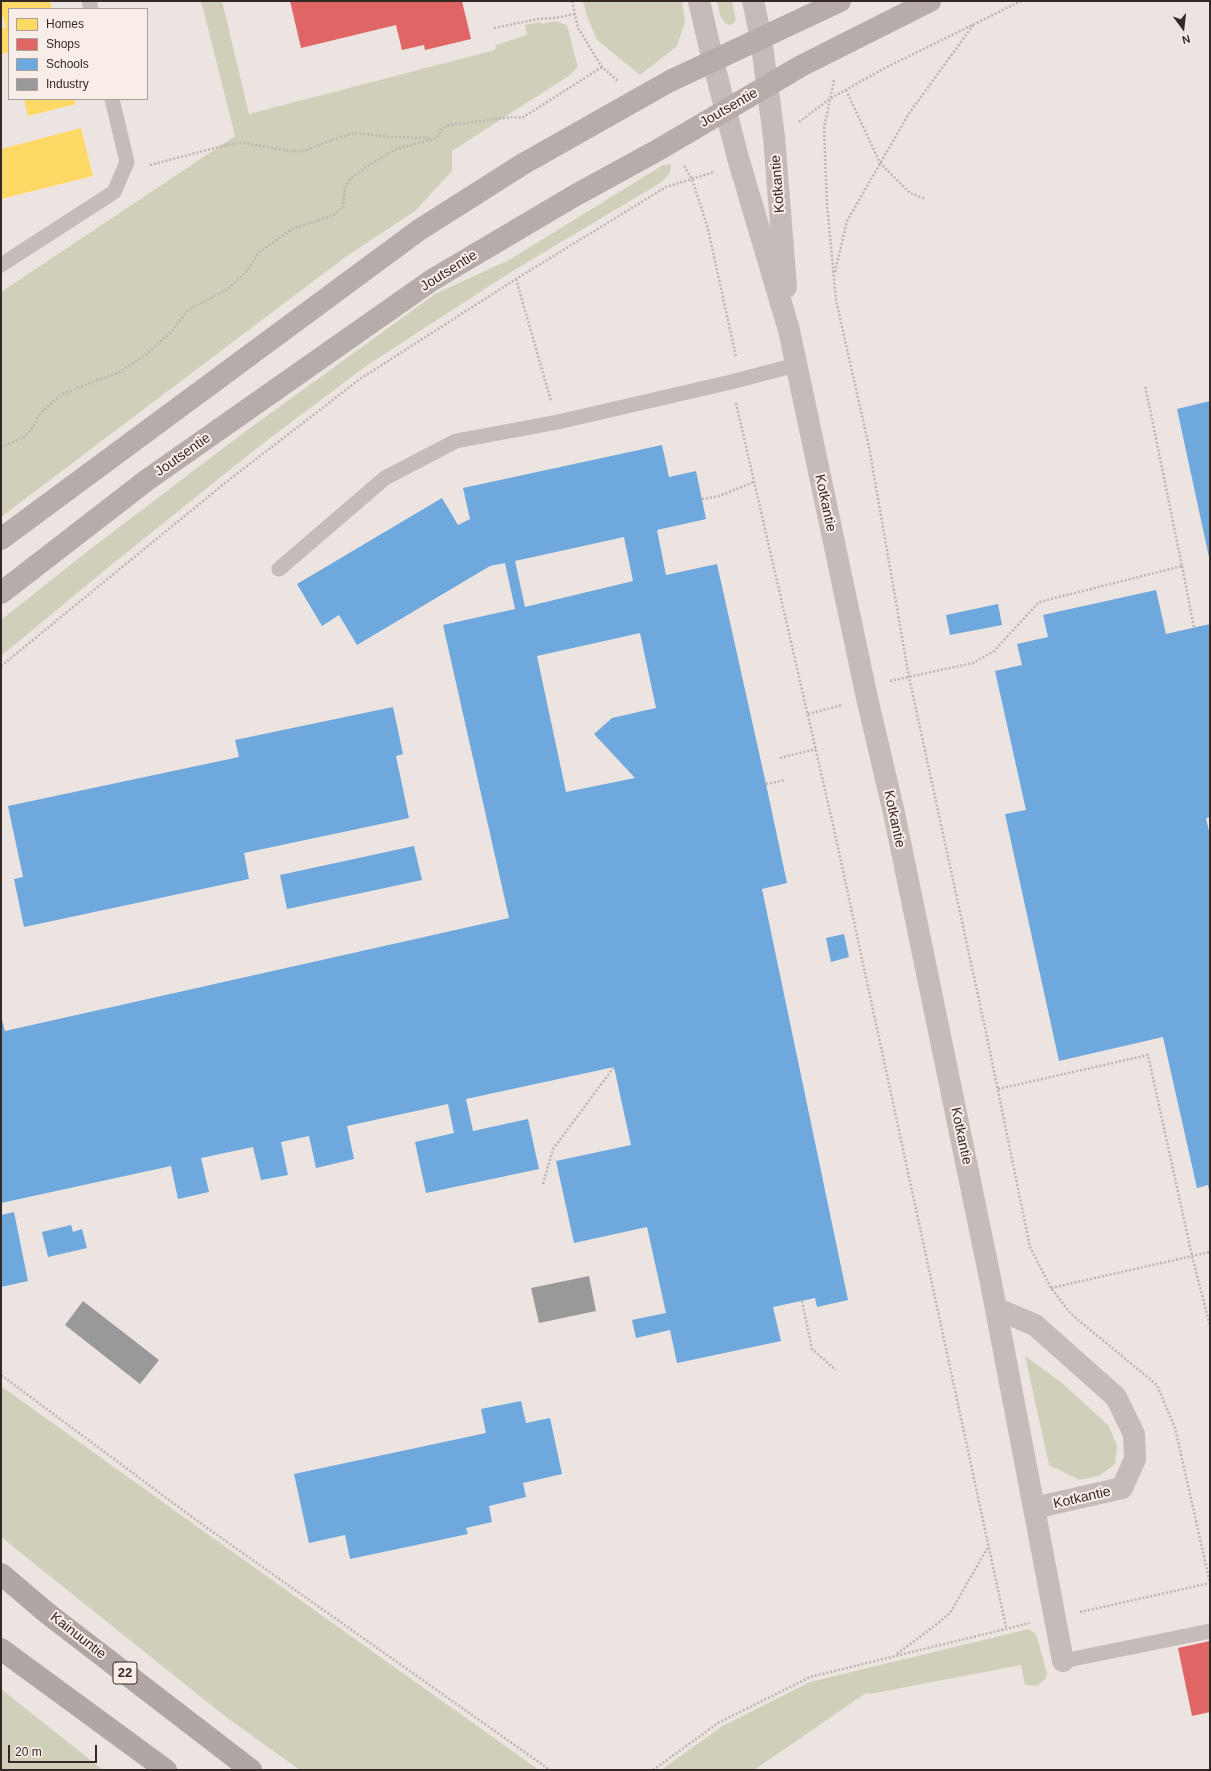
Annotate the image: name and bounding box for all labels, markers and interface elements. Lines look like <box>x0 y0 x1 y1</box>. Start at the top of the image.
legend <box>8 8 148 100</box>
north arrow <box>1163 8 1203 48</box>
text: Homes <box>46 17 84 31</box>
text: N <box>1181 33 1192 46</box>
text: Shops <box>46 37 80 51</box>
text: Schools <box>46 57 89 71</box>
text: Industry <box>46 77 89 91</box>
street label: Joutsentie <box>697 85 761 131</box>
street label: Kotkantie <box>768 154 788 214</box>
street label: Joutsentie <box>417 247 481 295</box>
street label: Joutsentie <box>152 430 214 480</box>
street label: Kotkantie <box>811 473 839 533</box>
street label: Kotkantie <box>880 789 908 849</box>
street label: Kotkantie <box>947 1106 975 1166</box>
street label: Kotkantie <box>1052 1483 1112 1513</box>
street label: Kainuuntie <box>47 1609 109 1663</box>
road number: 22 <box>113 1662 137 1684</box>
scale bar <box>10 1737 99 1763</box>
text: 20 m <box>15 1745 42 1759</box>

